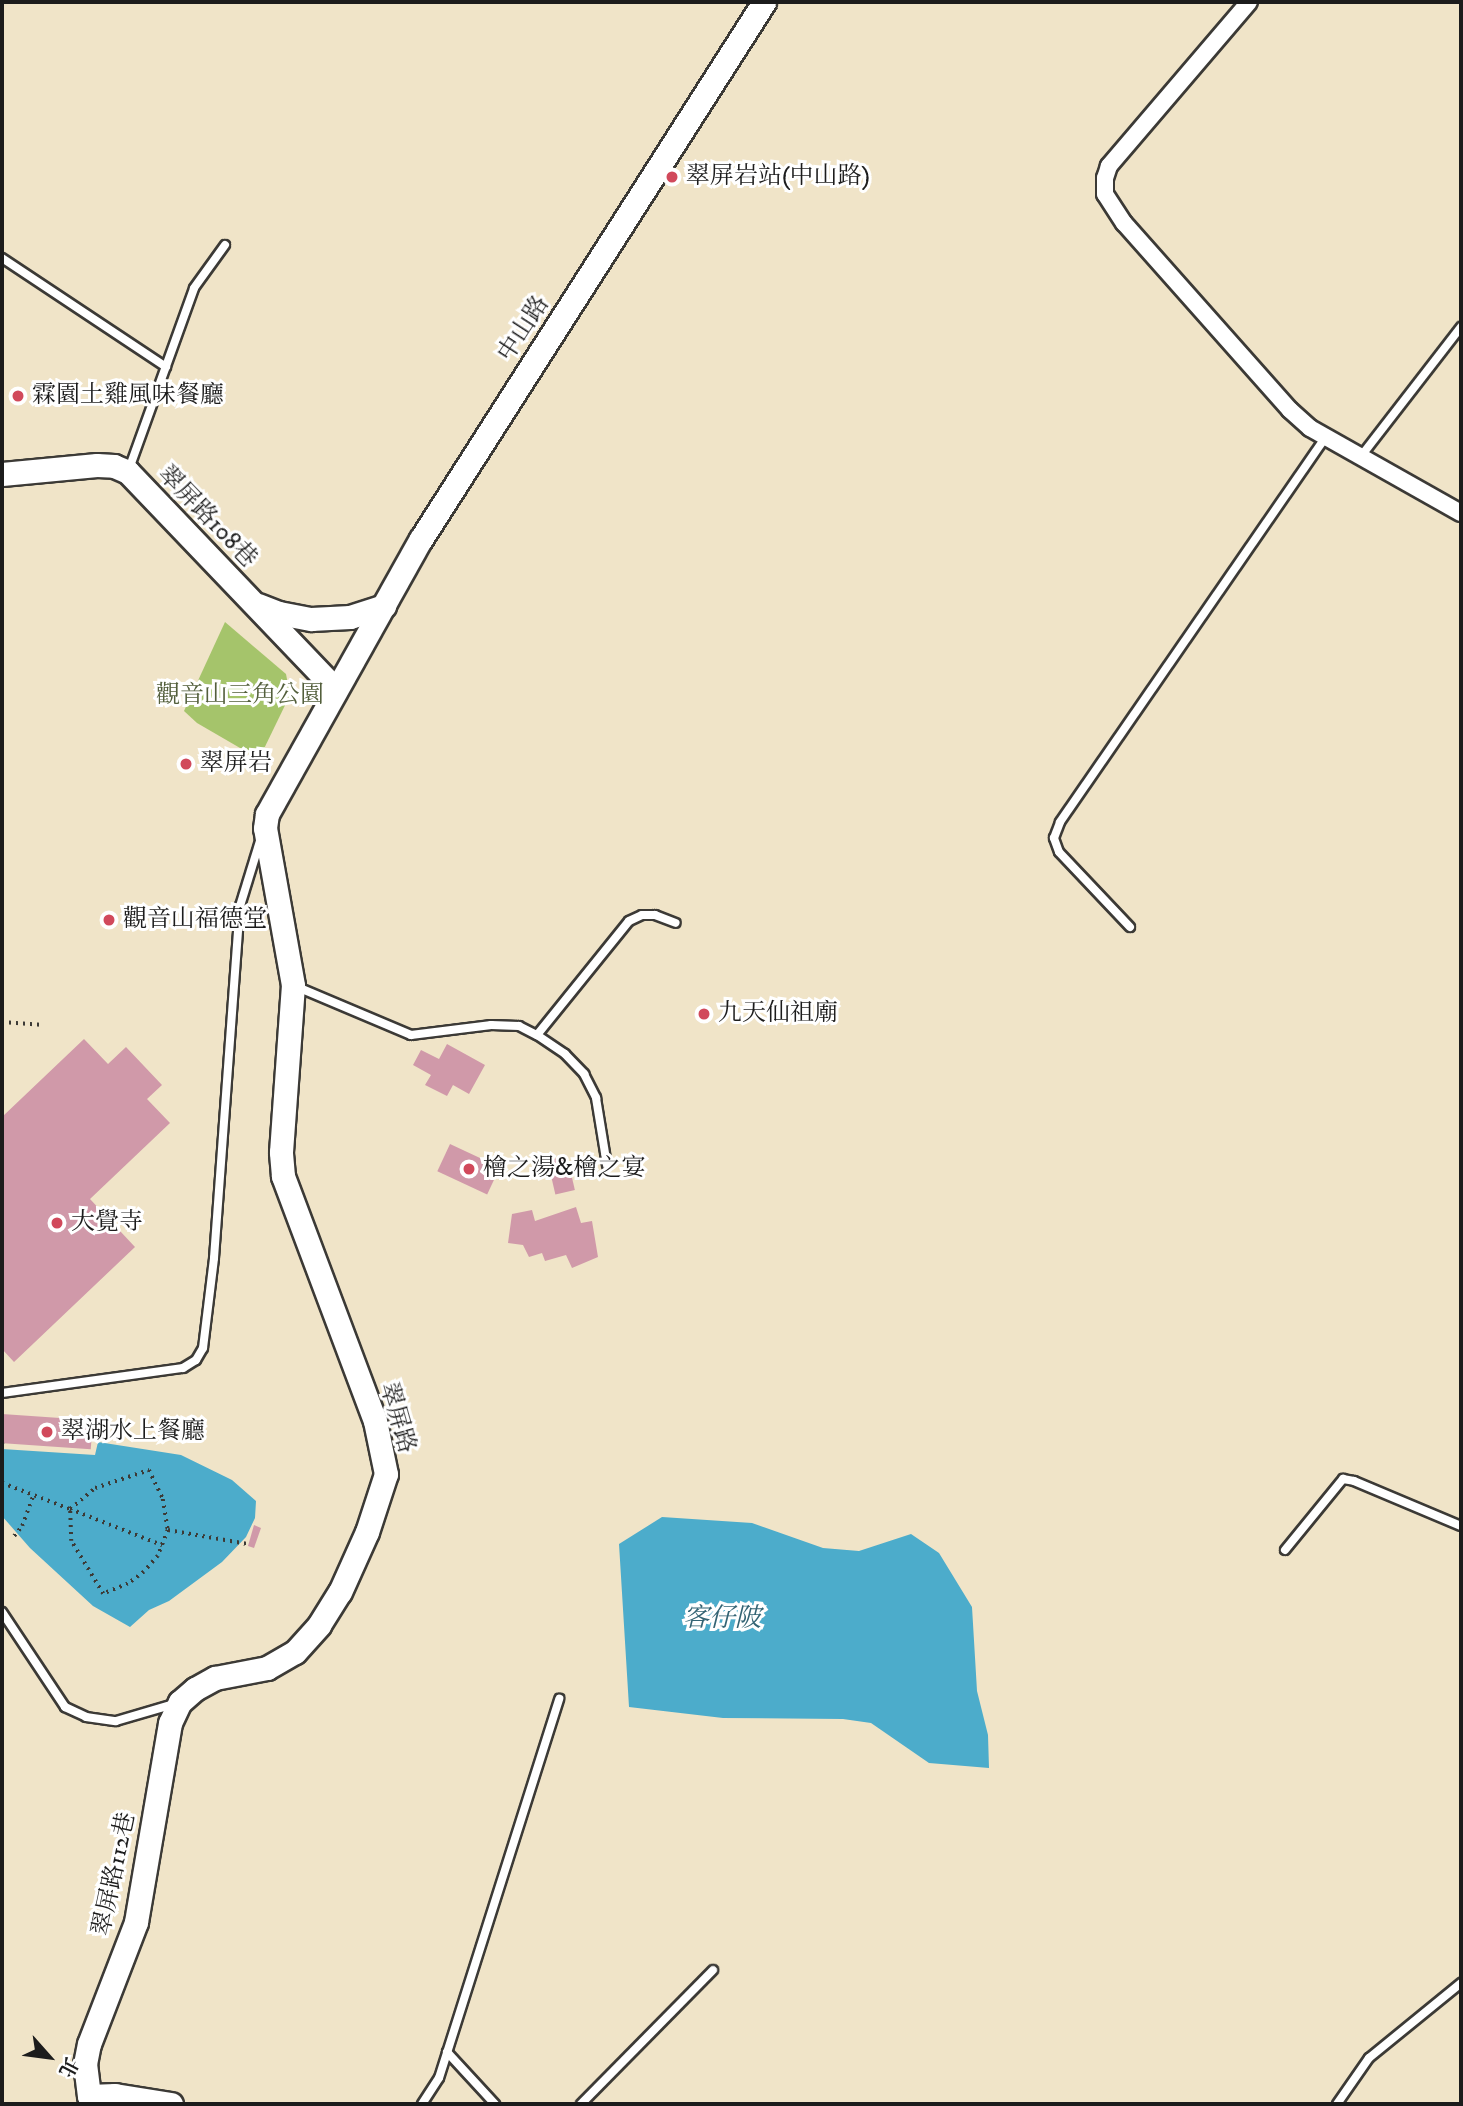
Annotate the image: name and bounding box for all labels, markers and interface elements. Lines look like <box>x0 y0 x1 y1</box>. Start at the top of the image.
place label: 翠屏岩站(中山路) <box>686 163 870 191</box>
marker: 翠屏岩站(中山路) <box>664 169 680 185</box>
street label: 中山路 <box>492 291 556 367</box>
place label: 霖園土雞風味餐廳 <box>32 382 224 410</box>
marker: 霖園土雞風味餐廳 <box>10 388 26 404</box>
street label: 翠屏路108巷 <box>152 460 262 574</box>
park label: 觀音山三角公園 <box>156 682 324 710</box>
place label: 翠屏岩 <box>200 750 272 778</box>
marker: 翠屏岩 <box>178 756 194 772</box>
place label: 觀音山福德堂 <box>123 906 267 934</box>
marker: 觀音山福德堂 <box>101 912 117 928</box>
place label: 九天仙祖廟 <box>718 1000 838 1028</box>
marker: 九天仙祖廟 <box>696 1006 712 1022</box>
place label: 檜之湯&檜之宴 <box>483 1155 645 1183</box>
marker: 檜之湯&檜之宴 <box>461 1161 477 1177</box>
place label: 大覺寺 <box>71 1209 143 1237</box>
marker: 大覺寺 <box>49 1215 65 1231</box>
street label: 翠屏路 <box>373 1379 421 1457</box>
place label: 翠湖水上餐廳 <box>61 1418 205 1446</box>
marker: 翠湖水上餐廳 <box>39 1424 55 1440</box>
water label: 客仔陂 <box>683 1603 761 1635</box>
street label: 翠屏路112巷 <box>88 1810 142 1938</box>
north arrow <box>14 2022 84 2092</box>
text: 北 <box>53 2053 83 2081</box>

